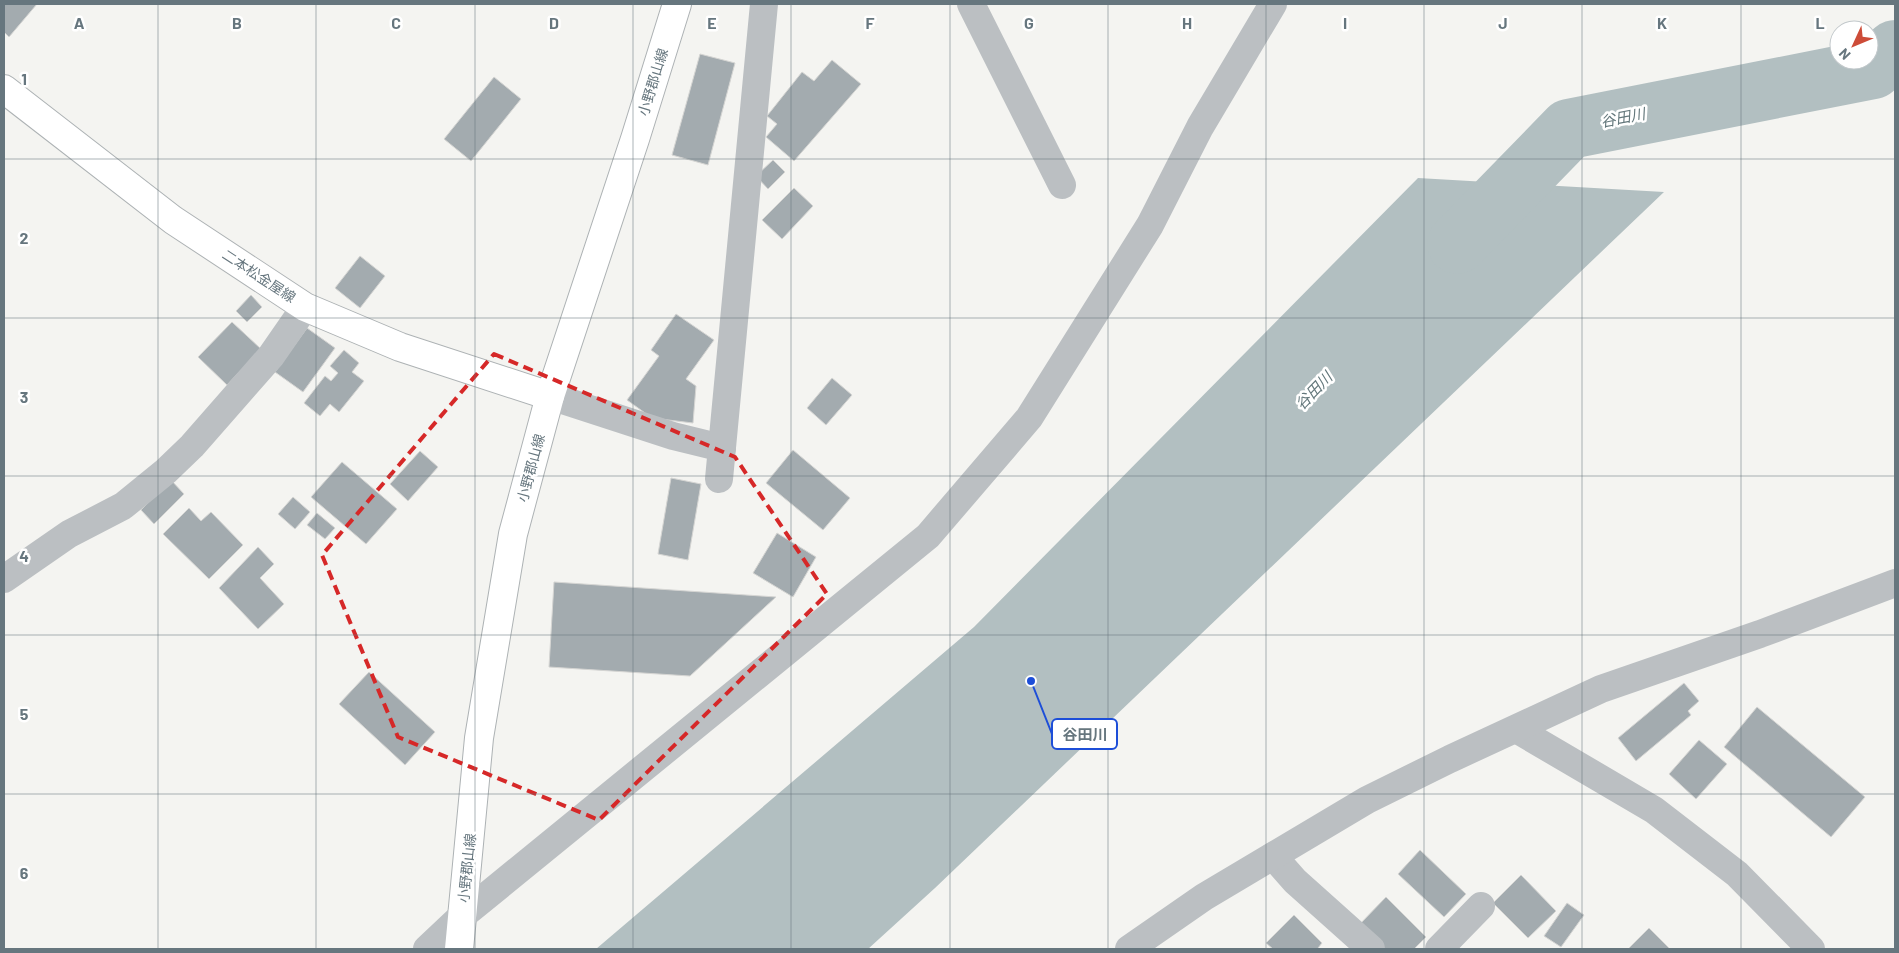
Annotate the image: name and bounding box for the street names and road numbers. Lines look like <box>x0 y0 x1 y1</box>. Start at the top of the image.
street label: 小野郡山線 <box>634 46 671 118</box>
street label: 二本松金屋線 <box>219 246 299 306</box>
street label: 小野郡山線 <box>513 432 548 504</box>
street label: 小野郡山線 <box>454 832 479 904</box>

